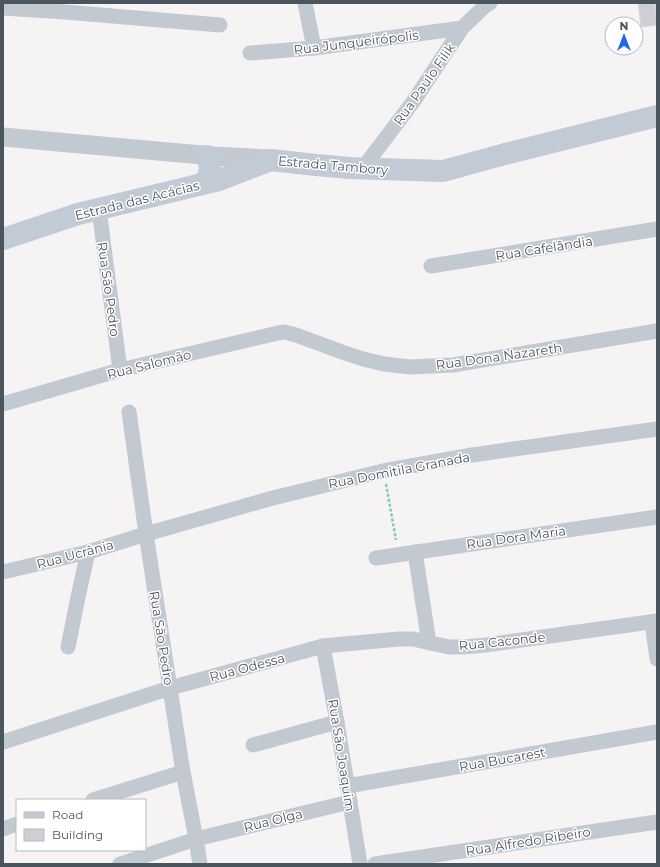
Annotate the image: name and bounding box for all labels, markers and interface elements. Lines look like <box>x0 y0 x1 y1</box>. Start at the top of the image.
north arrow <box>604 16 644 56</box>
text: N <box>620 19 628 33</box>
street label: Rua Junqueirópolis <box>293 26 419 58</box>
street label: Rua Paulo Filik <box>390 40 458 128</box>
street label: Estrada Tambory <box>277 152 390 178</box>
street label: Estrada das Acácias <box>73 177 201 223</box>
street label: Rua Cafelândia <box>494 232 594 264</box>
street label: Rua São Pedro <box>94 241 124 337</box>
street label: Rua Dona Nazareth <box>435 339 563 373</box>
street label: Rua Salomão <box>105 346 193 382</box>
street label: Rua Domitila Granada <box>327 448 471 492</box>
street label: Rua Dora Maria <box>465 522 567 552</box>
street label: Rua Ucrânia <box>35 536 115 572</box>
street label: Rua São Pedro <box>147 590 177 686</box>
street label: Rua Caconde <box>458 628 546 653</box>
street label: Rua Odessa <box>208 649 286 685</box>
street label: Rua São Joaquim <box>325 698 359 812</box>
street label: Rua Bucarest <box>458 744 546 774</box>
legend <box>16 799 146 851</box>
street label: Rua Olga <box>242 805 304 835</box>
text: Road <box>52 807 83 822</box>
street label: Rua Alfredo Ribeiro <box>465 823 591 859</box>
text: Building <box>52 827 103 842</box>

